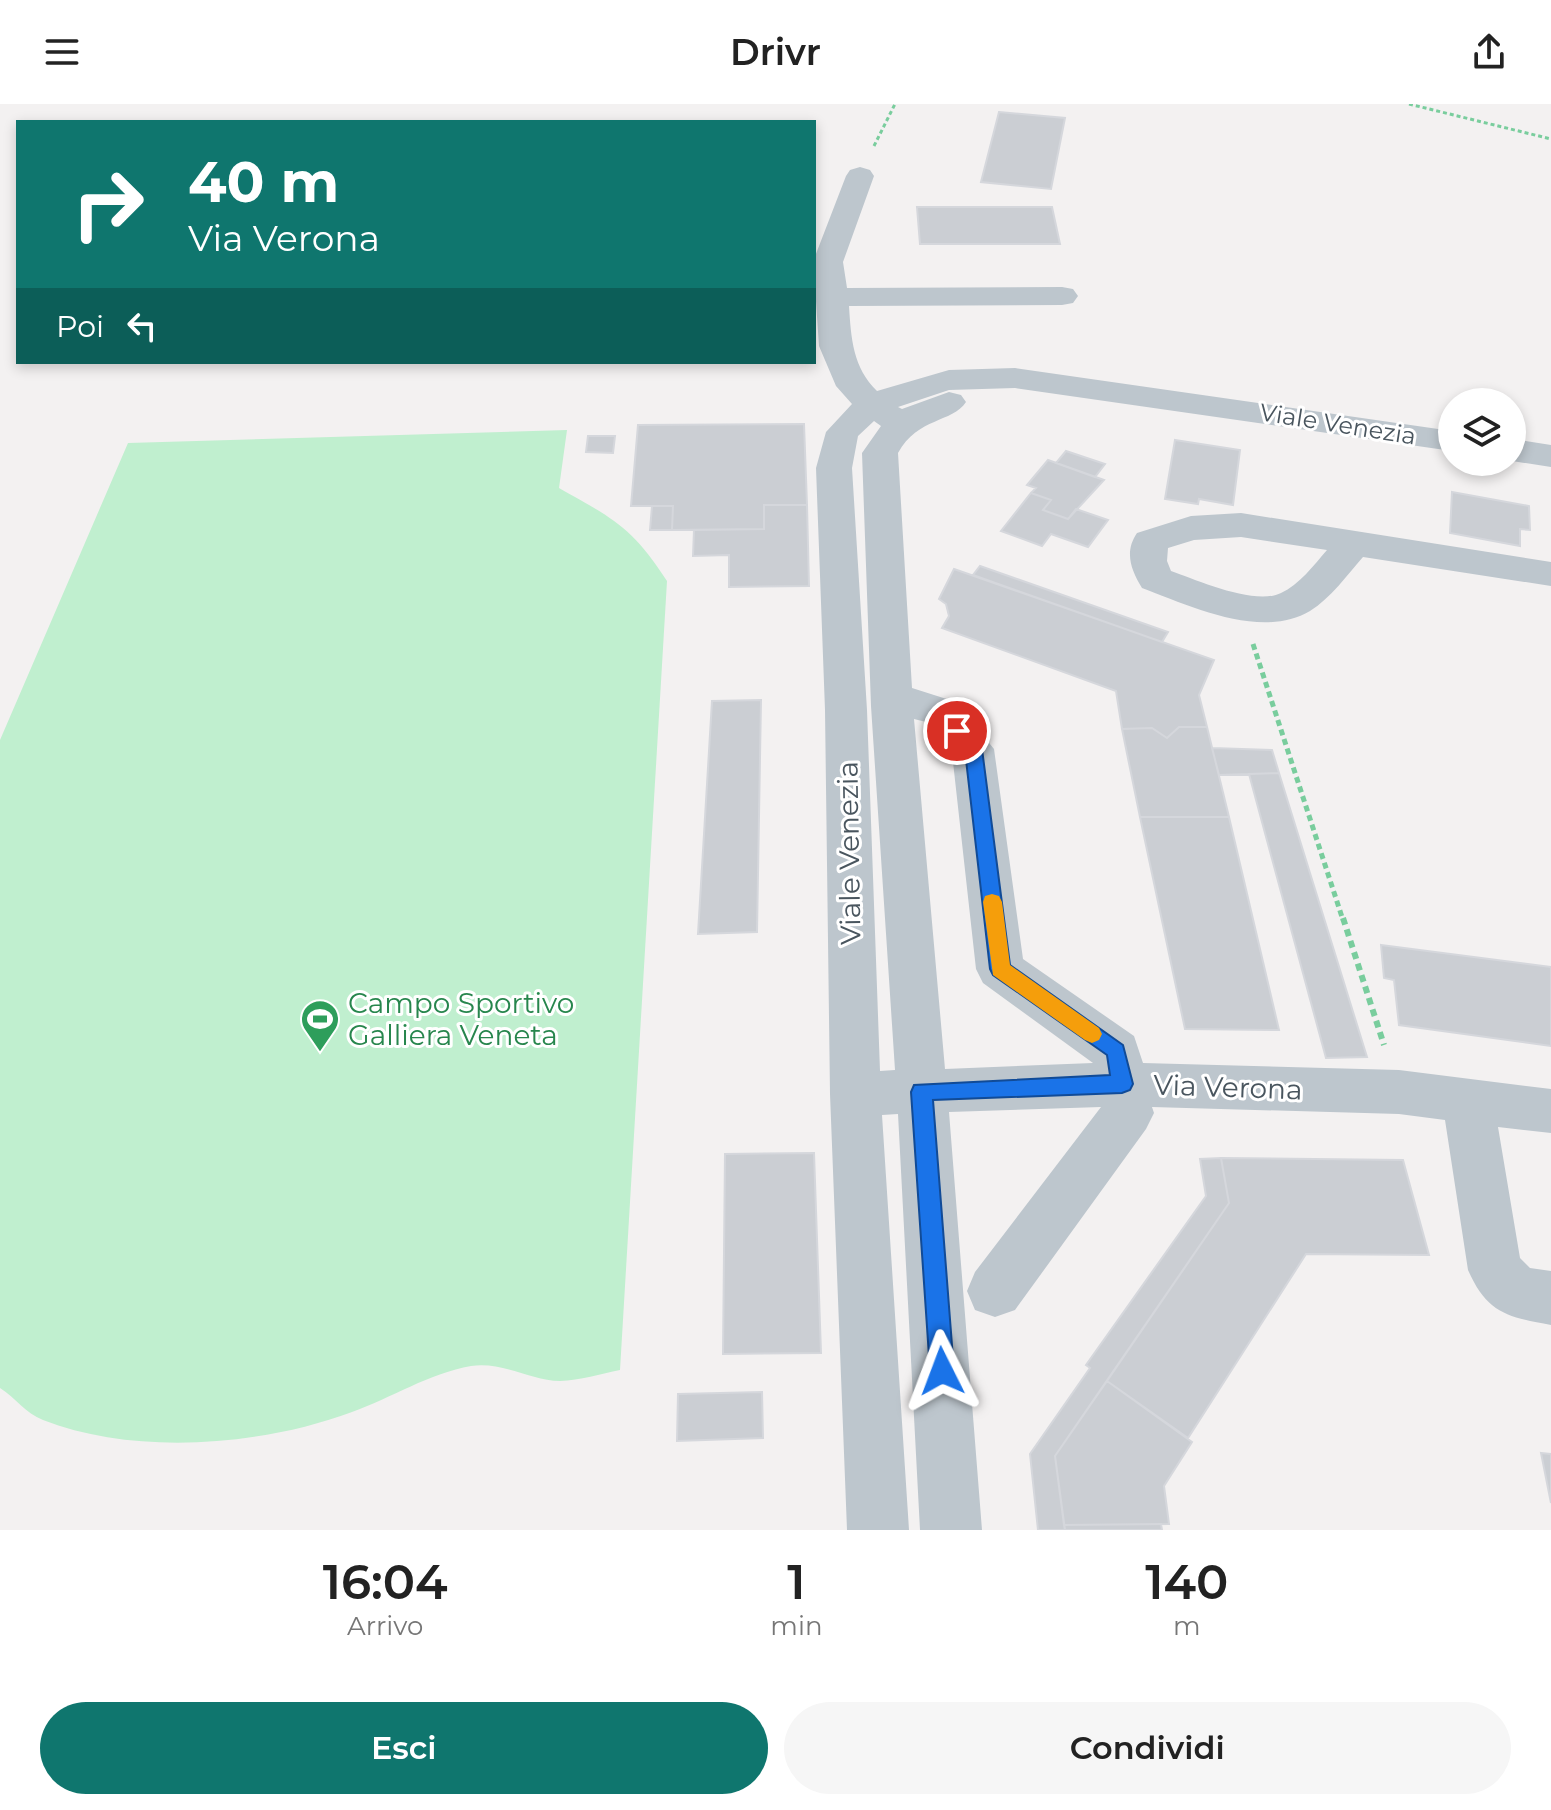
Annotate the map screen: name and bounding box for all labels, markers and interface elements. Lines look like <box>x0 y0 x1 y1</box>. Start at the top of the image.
icon: menu <box>40 30 84 74</box>
text: Drivr <box>730 30 821 74</box>
icon: share <box>1467 30 1511 74</box>
text: 40 m <box>188 148 339 216</box>
icon: right <box>56 152 160 256</box>
text: Via Verona <box>188 216 380 260</box>
icon: left <box>120 304 164 348</box>
text: Poi <box>56 308 104 345</box>
map controls <box>1438 388 1526 476</box>
button: layers <box>1438 388 1526 476</box>
street label: Viale Venezia <box>1258 397 1418 451</box>
pin <box>923 697 991 765</box>
icon: arrive <box>935 709 979 753</box>
street label: Viale Venezia <box>830 761 868 945</box>
place label: Campo Sportivo Galliera Veneta <box>348 986 574 1052</box>
sports icon: Campo Sportivo Galliera Veneta <box>299 998 341 1053</box>
street label: Via Verona <box>1153 1067 1303 1107</box>
position arrow <box>900 1329 984 1413</box>
text: 16:04 <box>323 1553 448 1611</box>
text: 1 <box>787 1553 806 1611</box>
text: 140 <box>1145 1553 1228 1611</box>
text: Arrivo <box>347 1610 423 1642</box>
text: min <box>770 1610 822 1642</box>
text: m <box>1173 1610 1201 1642</box>
button: Esci <box>40 1702 768 1794</box>
button: Condividi <box>784 1702 1511 1794</box>

